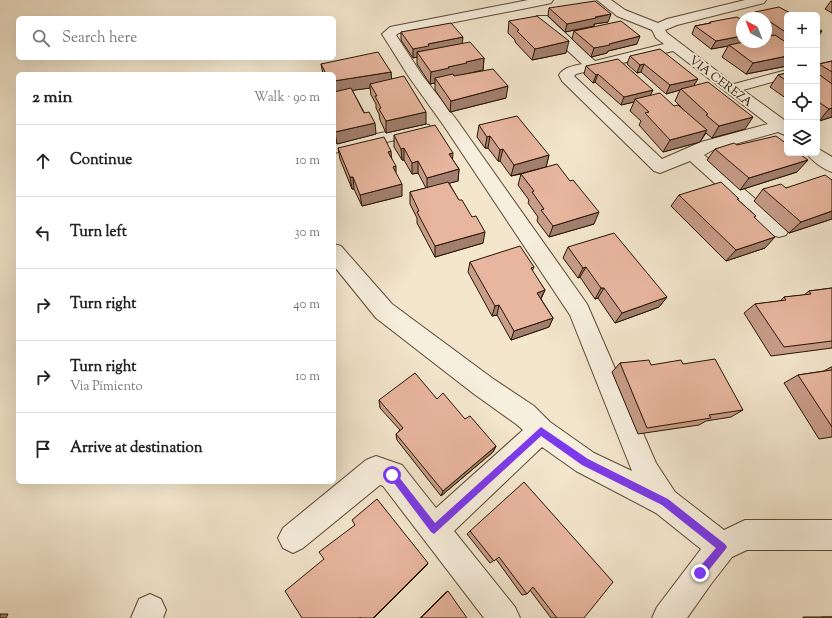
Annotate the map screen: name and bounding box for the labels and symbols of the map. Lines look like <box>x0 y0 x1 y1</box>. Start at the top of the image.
north arrow <box>736 12 772 48</box>
street label: VIA CEREZA <box>685 52 756 112</box>
route start <box>383 466 401 484</box>
route end <box>691 564 709 582</box>

